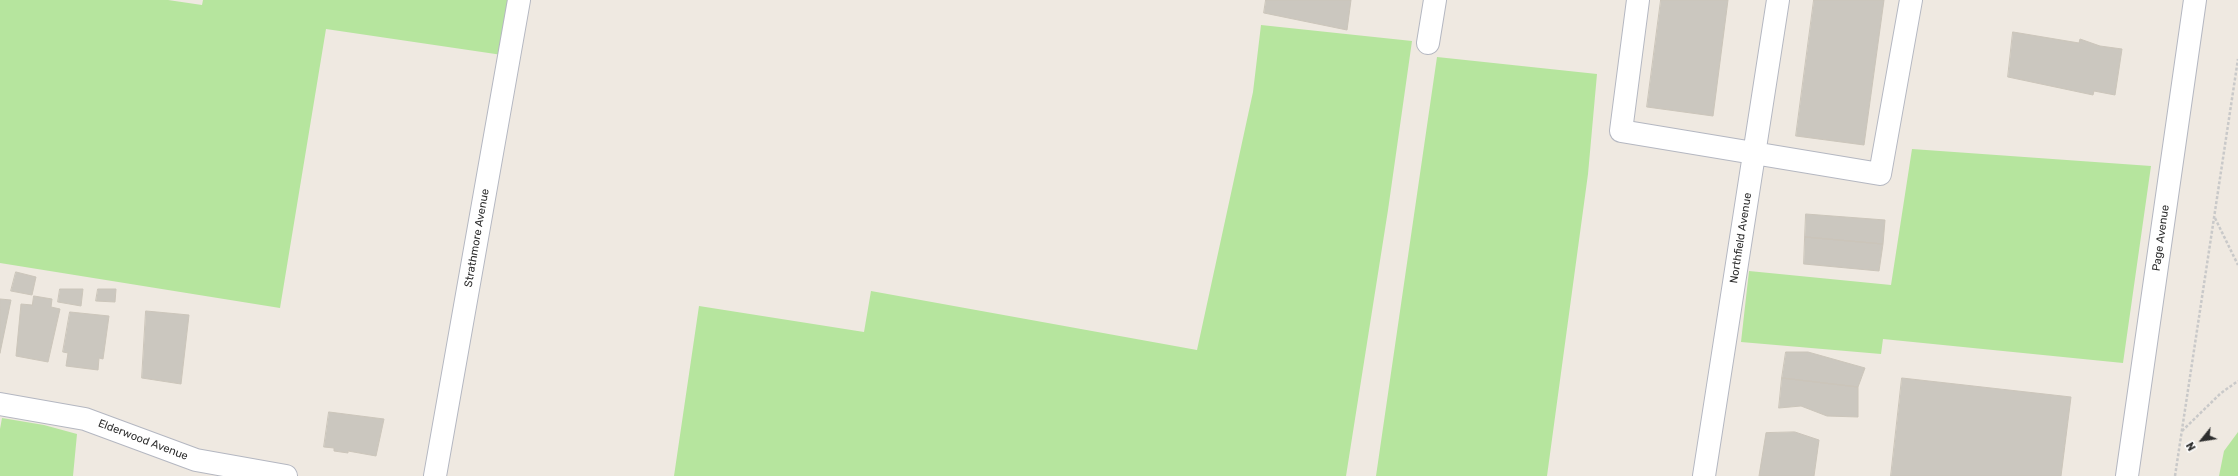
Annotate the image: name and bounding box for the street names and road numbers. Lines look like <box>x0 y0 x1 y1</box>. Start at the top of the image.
street label: Strathmore Avenue <box>462 188 492 288</box>
street label: Northfield Avenue <box>1727 192 1755 284</box>
street label: Page Avenue <box>2150 204 2172 272</box>
street label: Elderwood Avenue <box>96 417 190 463</box>

